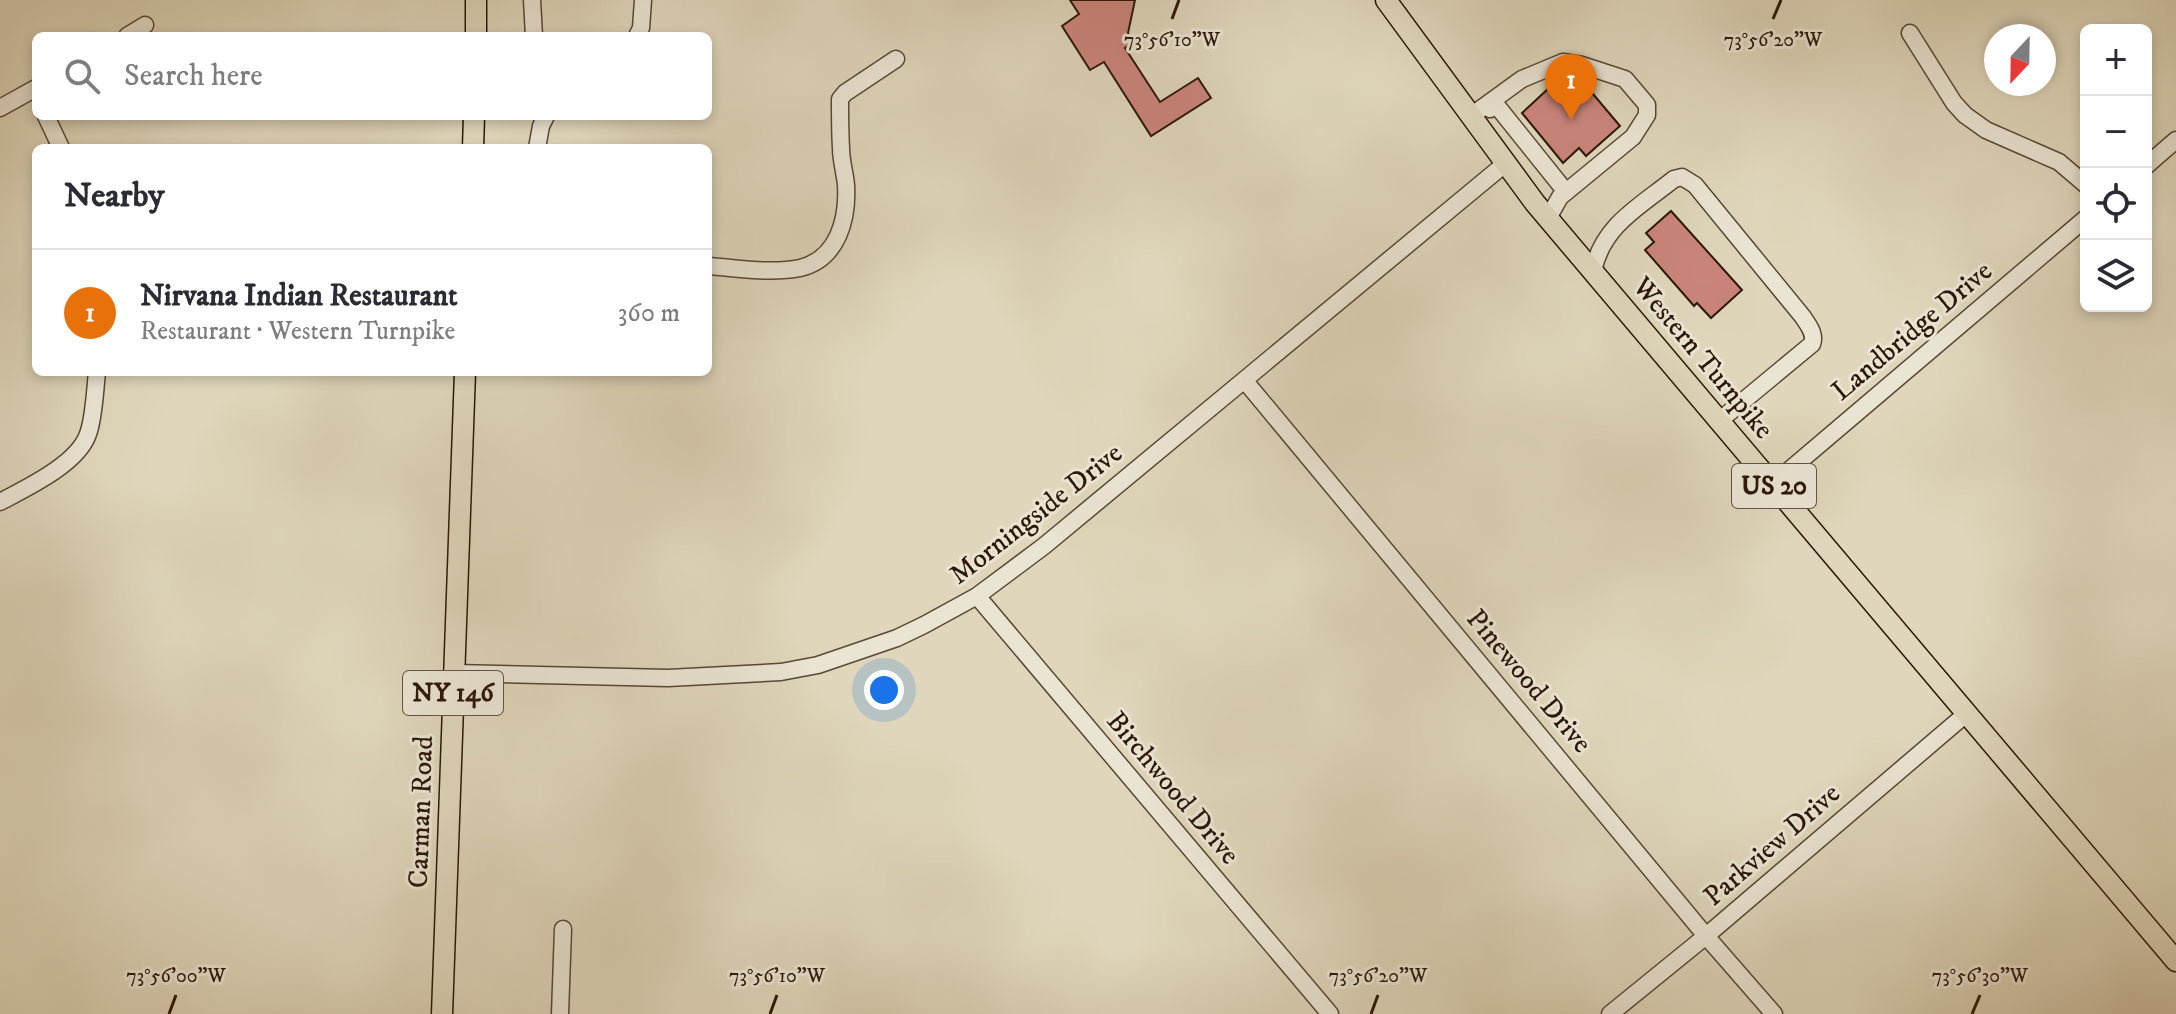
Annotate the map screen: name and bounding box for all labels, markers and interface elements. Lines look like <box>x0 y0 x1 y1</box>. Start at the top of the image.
north arrow <box>1984 24 2056 96</box>
map controls <box>2080 24 2152 312</box>
button: + <box>2080 24 2152 96</box>
text: 73°56'10"W <box>1124 28 1221 53</box>
text: 73°56'20"W <box>1724 28 1823 53</box>
search box <box>32 32 712 120</box>
icon: search <box>60 54 104 98</box>
pin: 1 <box>1545 54 1597 120</box>
text: Search here <box>124 58 263 95</box>
button: − <box>2080 96 2152 168</box>
button: locate <box>2080 168 2152 240</box>
text: Nearby <box>64 175 165 217</box>
button: layers <box>2080 240 2152 312</box>
street label: Landbridge Drive <box>1825 254 1999 408</box>
street label: Western Turnpike <box>1624 269 1781 446</box>
text: Nirvana Indian Restaurant <box>140 278 458 315</box>
text: 1 <box>85 297 95 330</box>
text: 360 m <box>618 297 680 330</box>
text: Restaurant · Western Turnpike <box>140 315 455 348</box>
street label: Morningside Drive <box>943 436 1129 592</box>
road number: US 20 <box>1732 464 1816 508</box>
street label: Pinewood Drive <box>1459 602 1599 760</box>
your location <box>864 670 904 710</box>
road number: NY 146 <box>403 671 503 715</box>
street label: Birchwood Drive <box>1099 704 1247 872</box>
street label: Carman Road <box>401 735 441 889</box>
street label: Parkview Drive <box>1696 776 1848 914</box>
text: 73°56'00"W <box>126 964 227 989</box>
text: 73°56'10"W <box>729 964 826 989</box>
text: 73°56'20"W <box>1329 964 1428 989</box>
text: 73°56'30"W <box>1932 964 2029 989</box>

